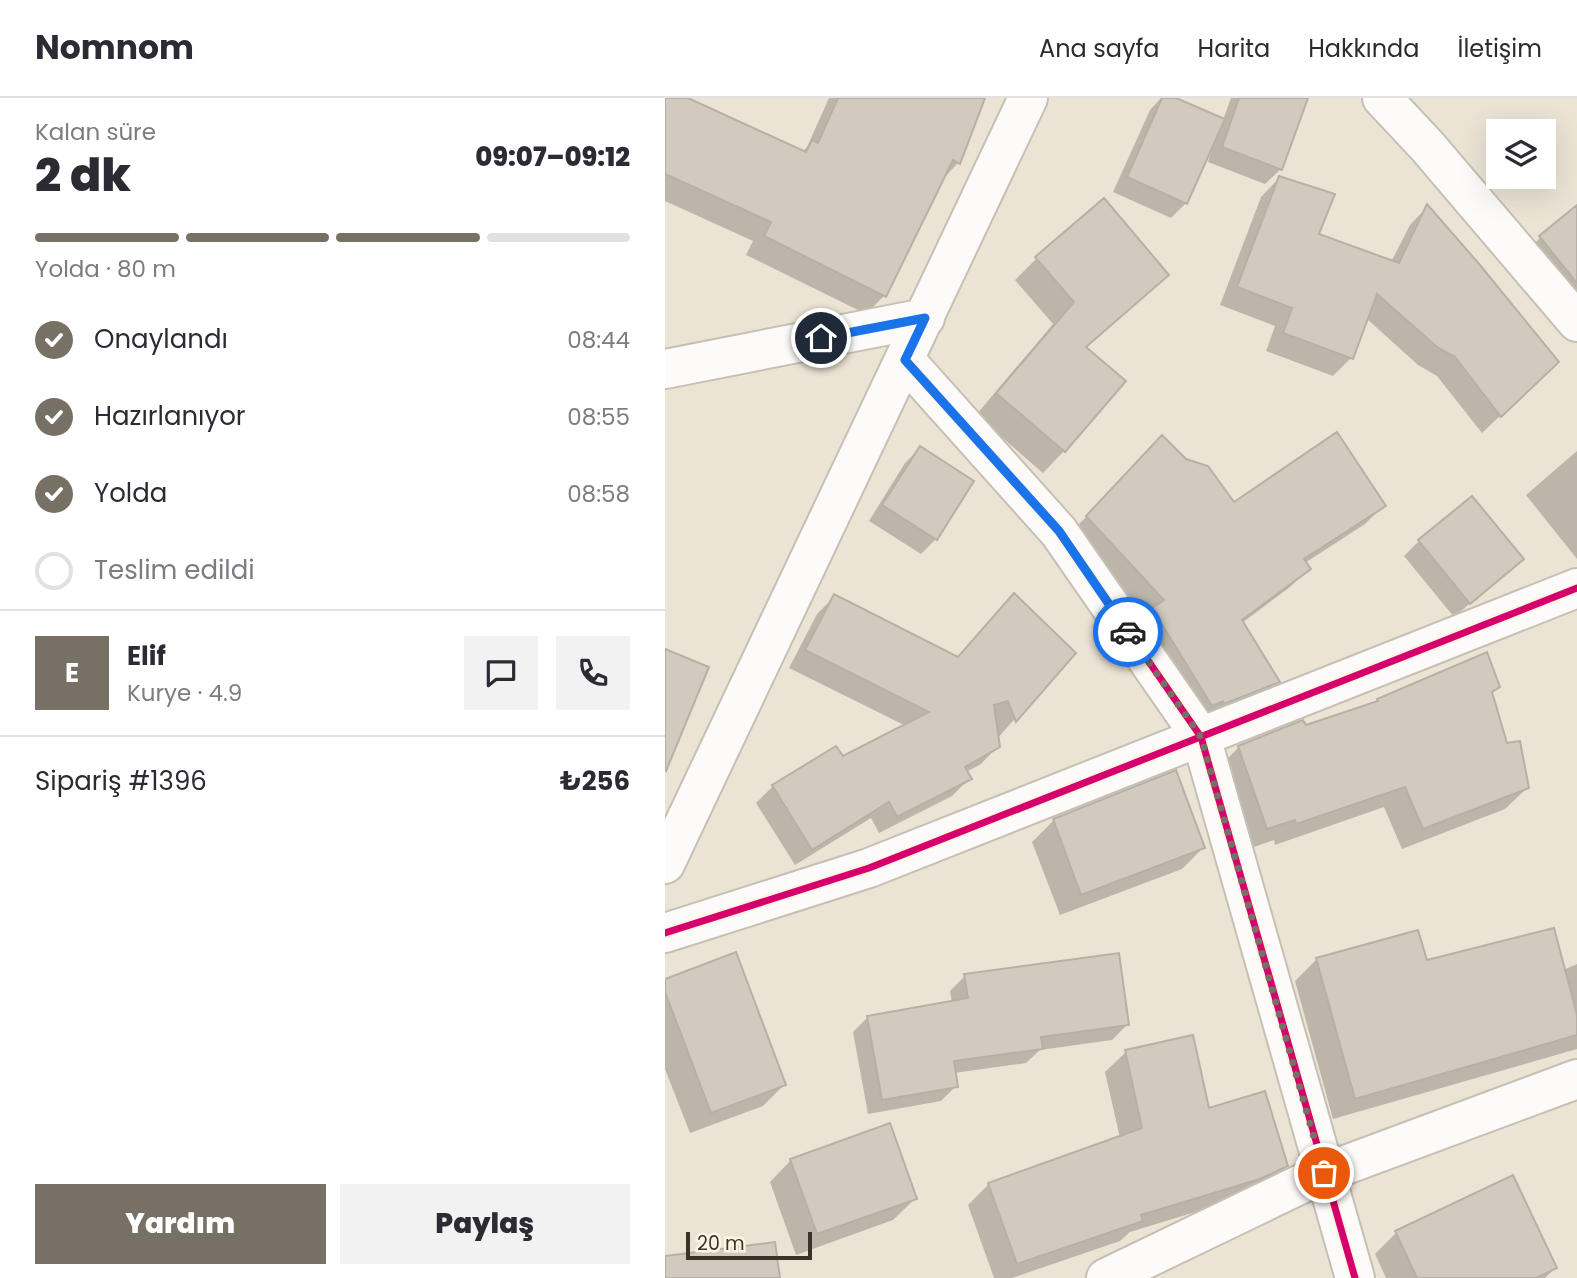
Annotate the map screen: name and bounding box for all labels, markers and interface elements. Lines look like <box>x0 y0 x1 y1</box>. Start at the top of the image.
text: Nomnom <box>35 24 194 71</box>
text: Ana sayfa <box>1039 32 1160 65</box>
text: Harita <box>1198 32 1270 65</box>
text: Hakkında <box>1308 32 1420 65</box>
text: İletişim <box>1458 32 1542 65</box>
text: Kalan süre <box>35 116 156 148</box>
map controls <box>1486 119 1556 189</box>
button: layers <box>1486 119 1556 189</box>
text: 09:07–09:12 <box>475 139 630 175</box>
text: 2 dk <box>35 143 131 207</box>
text: Yolda · 80 m <box>35 253 176 285</box>
pin <box>791 308 851 368</box>
icon: home <box>802 319 840 357</box>
icon: check <box>35 321 73 359</box>
text: Onaylandı <box>94 321 228 357</box>
text: 08:44 <box>567 324 630 356</box>
icon: check <box>35 398 73 436</box>
text: Hazırlanıyor <box>94 398 245 434</box>
text: 08:55 <box>567 401 630 433</box>
icon: check <box>35 475 73 513</box>
text: Yolda <box>94 475 167 511</box>
text: 08:58 <box>567 478 630 510</box>
text: Teslim edildi <box>94 552 255 588</box>
courier <box>1093 597 1163 667</box>
icon: car <box>1109 613 1147 651</box>
button: chat <box>464 636 538 710</box>
button: phone <box>556 636 630 710</box>
text: Elif <box>127 638 166 674</box>
text: E <box>65 655 79 691</box>
text: Kurye · 4.9 <box>127 677 242 709</box>
text: Sipariş #1396 <box>35 763 207 799</box>
text: ₺256 <box>560 763 630 799</box>
pin <box>1294 1143 1354 1203</box>
icon: bag <box>1305 1154 1343 1192</box>
button: Yardım <box>35 1184 326 1264</box>
button: Paylaş <box>340 1184 630 1264</box>
scale bar <box>686 1229 812 1261</box>
text: 20 m <box>697 1230 745 1257</box>

